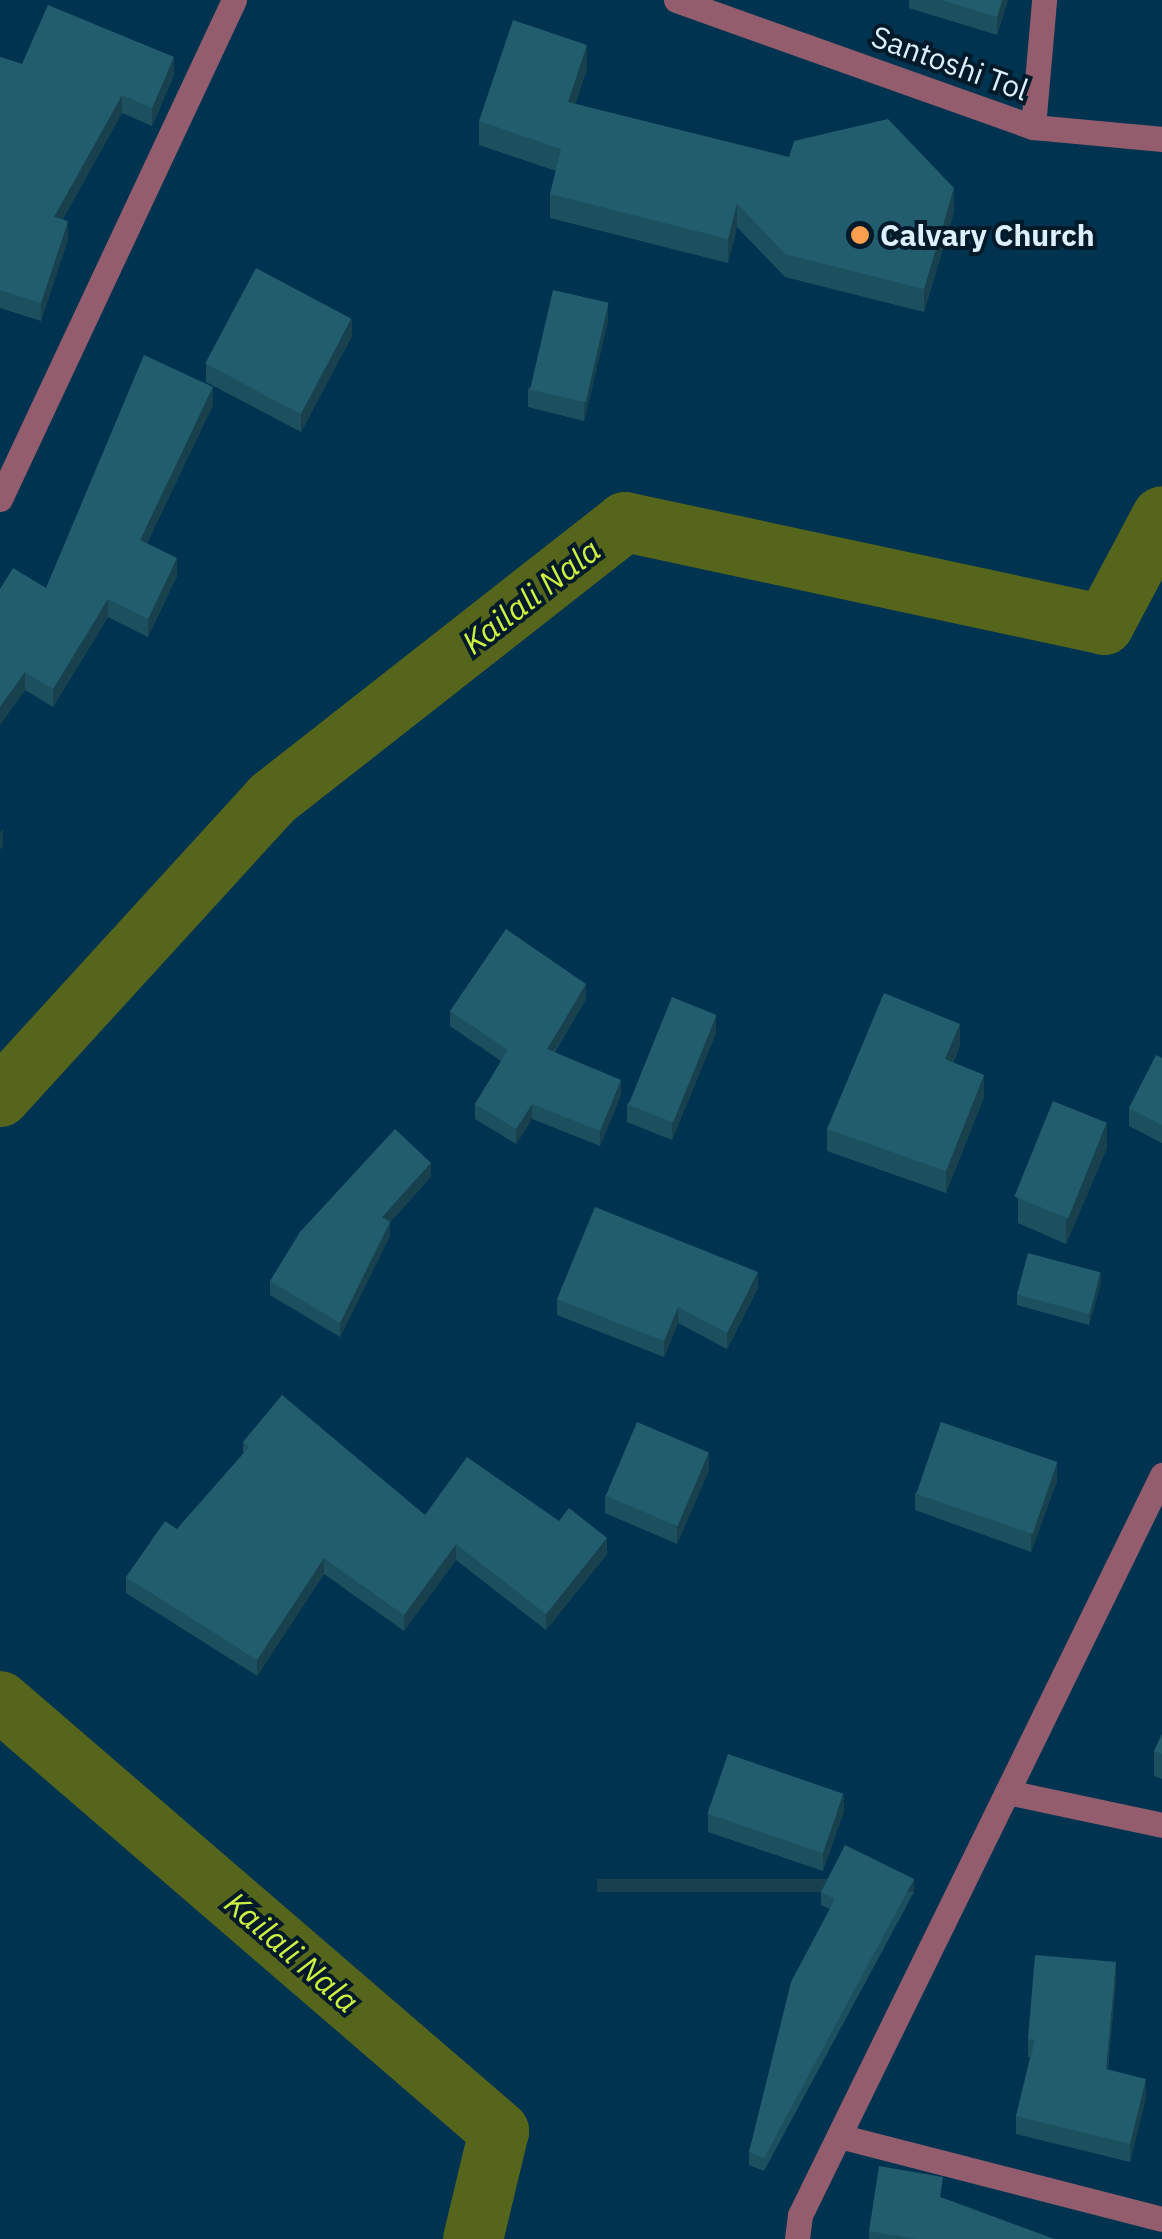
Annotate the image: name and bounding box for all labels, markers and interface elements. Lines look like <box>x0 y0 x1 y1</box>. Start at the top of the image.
street label: Santoshi Tol <box>867 18 1033 108</box>
place label: Calvary Church <box>880 217 1095 253</box>
marker: Calvary Church <box>849 224 871 246</box>
water label: Kailali Nala <box>454 530 608 662</box>
water label: Kailali Nala <box>217 1883 367 2021</box>

